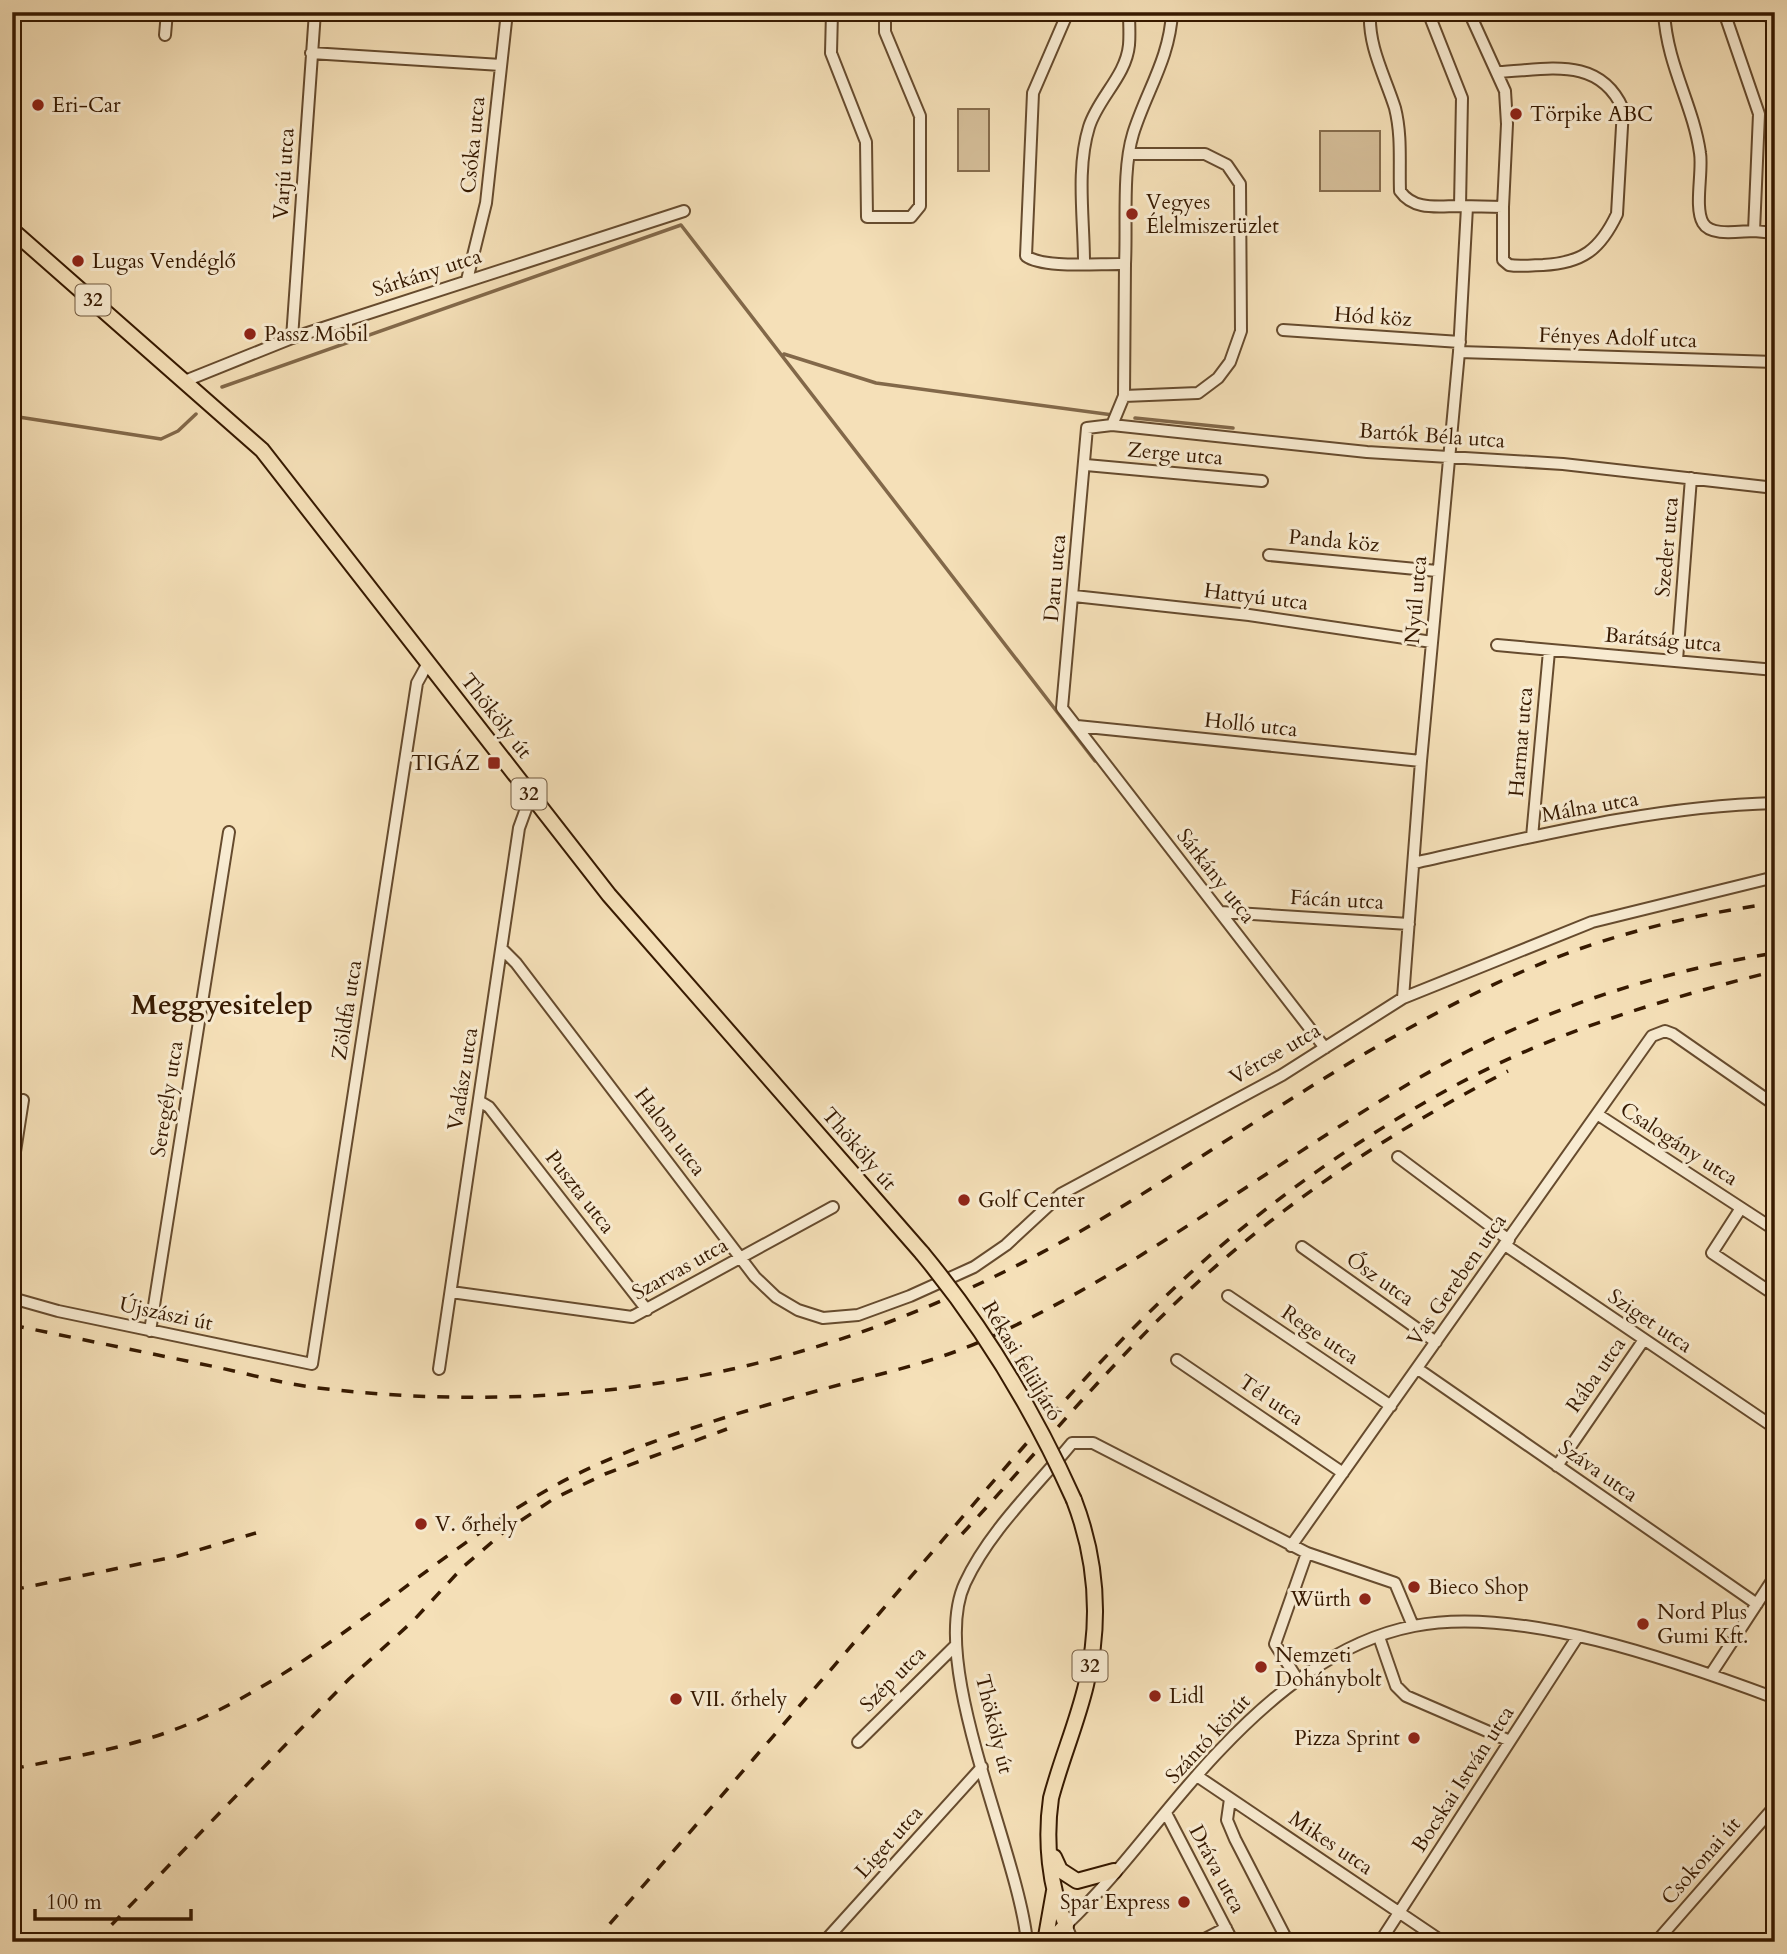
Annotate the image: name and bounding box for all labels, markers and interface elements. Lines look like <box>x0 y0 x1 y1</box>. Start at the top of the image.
place label: Eri-Car <box>52 91 121 120</box>
street label: Csóka utca <box>453 95 493 195</box>
marker: Eri-Car <box>30 97 46 113</box>
place label: Törpike ABC <box>1530 100 1653 129</box>
marker: Törpike ABC <box>1508 106 1524 122</box>
street label: Varjú utca <box>266 127 302 221</box>
place label: Vegyes Élelmiszerüzlet <box>1146 188 1279 241</box>
marker: Vegyes Élelmiszerüzlet <box>1124 206 1140 222</box>
street label: Sárkány utca <box>369 242 485 304</box>
place label: Lugas Vendéglő <box>92 247 236 276</box>
marker: Lugas Vendéglő <box>70 253 86 269</box>
road number: 32 <box>76 284 110 316</box>
street label: Hód köz <box>1333 300 1413 334</box>
place label: Passz Mobil <box>264 320 368 349</box>
street label: Fényes Adolf utca <box>1538 321 1698 355</box>
marker: Passz Mobil <box>242 326 258 342</box>
street label: Bartók Béla utca <box>1358 416 1506 456</box>
street label: Zerge utca <box>1126 435 1224 473</box>
street label: Szeder utca <box>1648 496 1686 598</box>
street label: Panda köz <box>1287 523 1381 559</box>
street label: Daru utca <box>1037 533 1073 623</box>
street label: Nyúl utca <box>1398 555 1434 645</box>
street label: Hattyú utca <box>1202 576 1310 618</box>
street label: Barátság utca <box>1603 620 1723 660</box>
street label: Thököly út <box>453 667 539 765</box>
street label: Harmat utca <box>1502 686 1540 798</box>
street label: Holló utca <box>1203 706 1299 744</box>
place label: TIGÁZ <box>411 749 480 778</box>
marker: TIGÁZ <box>486 755 502 771</box>
road number: 32 <box>512 778 546 810</box>
street label: Málna utca <box>1539 784 1641 830</box>
street label: Sárkány utca <box>1170 823 1262 929</box>
street label: Fácán utca <box>1289 883 1385 917</box>
street label: Zöldfa utca <box>325 958 369 1062</box>
district label: Meggyesitelep <box>131 986 313 1024</box>
street label: Vércse utca <box>1224 1016 1326 1092</box>
street label: Vadász utca <box>441 1026 485 1132</box>
street label: Seregély utca <box>143 1039 191 1159</box>
street label: Halom utca <box>627 1082 713 1182</box>
street label: Csalogány utca <box>1614 1095 1744 1193</box>
street label: Thököly út <box>815 1101 903 1197</box>
street label: Puszta utca <box>538 1144 622 1240</box>
place label: Golf Center <box>978 1186 1085 1215</box>
marker: Golf Center <box>956 1192 972 1208</box>
street label: Vas Gereben utca <box>1400 1208 1514 1352</box>
street label: Szarvas utca <box>627 1231 733 1307</box>
street label: Ősz utca <box>1340 1244 1420 1313</box>
street label: Sziget utca <box>1602 1282 1698 1360</box>
street label: Újszászi út <box>117 1289 216 1338</box>
street label: Rékasi felüljáró <box>975 1296 1069 1426</box>
street label: Rege utca <box>1275 1298 1365 1372</box>
street label: Rába utca <box>1559 1331 1633 1419</box>
street label: Tél utca <box>1233 1368 1309 1432</box>
street label: Száva utca <box>1552 1433 1644 1509</box>
place label: V. őrhely <box>435 1510 518 1539</box>
marker: V. őrhely <box>413 1516 429 1532</box>
place label: Bieco Shop <box>1428 1573 1529 1602</box>
marker: Bieco Shop <box>1406 1579 1422 1595</box>
place label: Würth <box>1289 1585 1351 1614</box>
marker: Würth <box>1357 1591 1373 1607</box>
place label: Nord Plus Gumi Kft. <box>1657 1598 1748 1651</box>
marker: Nord Plus Gumi Kft. <box>1635 1616 1651 1632</box>
street label: Szép utca <box>853 1639 933 1719</box>
place label: Nemzeti Dohánybolt <box>1275 1641 1382 1694</box>
road number: 32 <box>1072 1650 1108 1682</box>
marker: Nemzeti Dohánybolt <box>1253 1659 1269 1675</box>
street label: Thököly út <box>968 1671 1020 1777</box>
place label: Lidl <box>1169 1682 1204 1711</box>
place label: VII. őrhely <box>690 1685 787 1714</box>
marker: Lidl <box>1147 1688 1163 1704</box>
street label: Szántó körút <box>1159 1688 1257 1790</box>
marker: VII. őrhely <box>668 1691 684 1707</box>
street label: Bocskai István utca <box>1405 1700 1521 1858</box>
place label: Pizza Sprint <box>1294 1724 1400 1753</box>
marker: Pizza Sprint <box>1406 1730 1422 1746</box>
street label: Liget utca <box>848 1799 930 1885</box>
street label: Mikes utca <box>1283 1804 1379 1882</box>
street label: Csokonai út <box>1655 1811 1748 1911</box>
street label: Dráva utca <box>1182 1820 1252 1918</box>
scale bar <box>35 1877 191 1921</box>
text: 100 m <box>46 1888 102 1917</box>
place label: Spar Express <box>1060 1888 1170 1917</box>
marker: Spar Express <box>1176 1894 1192 1910</box>

